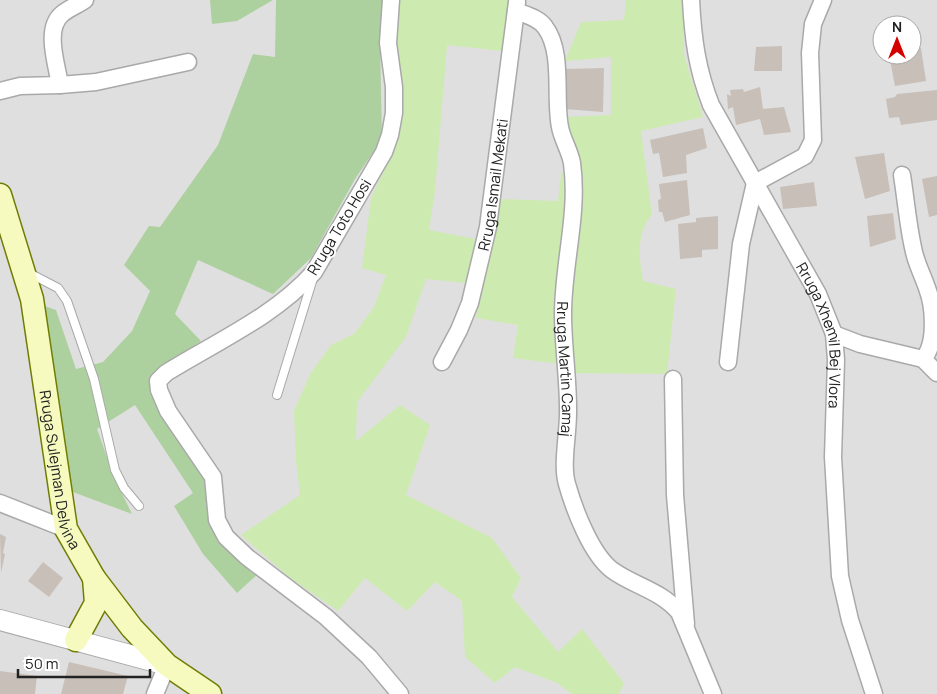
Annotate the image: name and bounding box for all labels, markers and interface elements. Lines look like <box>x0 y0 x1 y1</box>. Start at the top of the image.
north arrow <box>872 15 922 65</box>
text: N <box>892 17 902 36</box>
street label: Rruga Ismail Mekati <box>472 117 512 253</box>
street label: Rruga Toto Hosi <box>302 175 376 279</box>
street label: Rruga Xhemil Bej Vlora <box>792 258 847 409</box>
street label: Rruga Martin Camaj <box>552 301 579 438</box>
street label: Rruga Sulejman Delvina <box>35 389 86 553</box>
scale bar <box>18 646 150 678</box>
text: 50 m <box>25 653 59 674</box>

